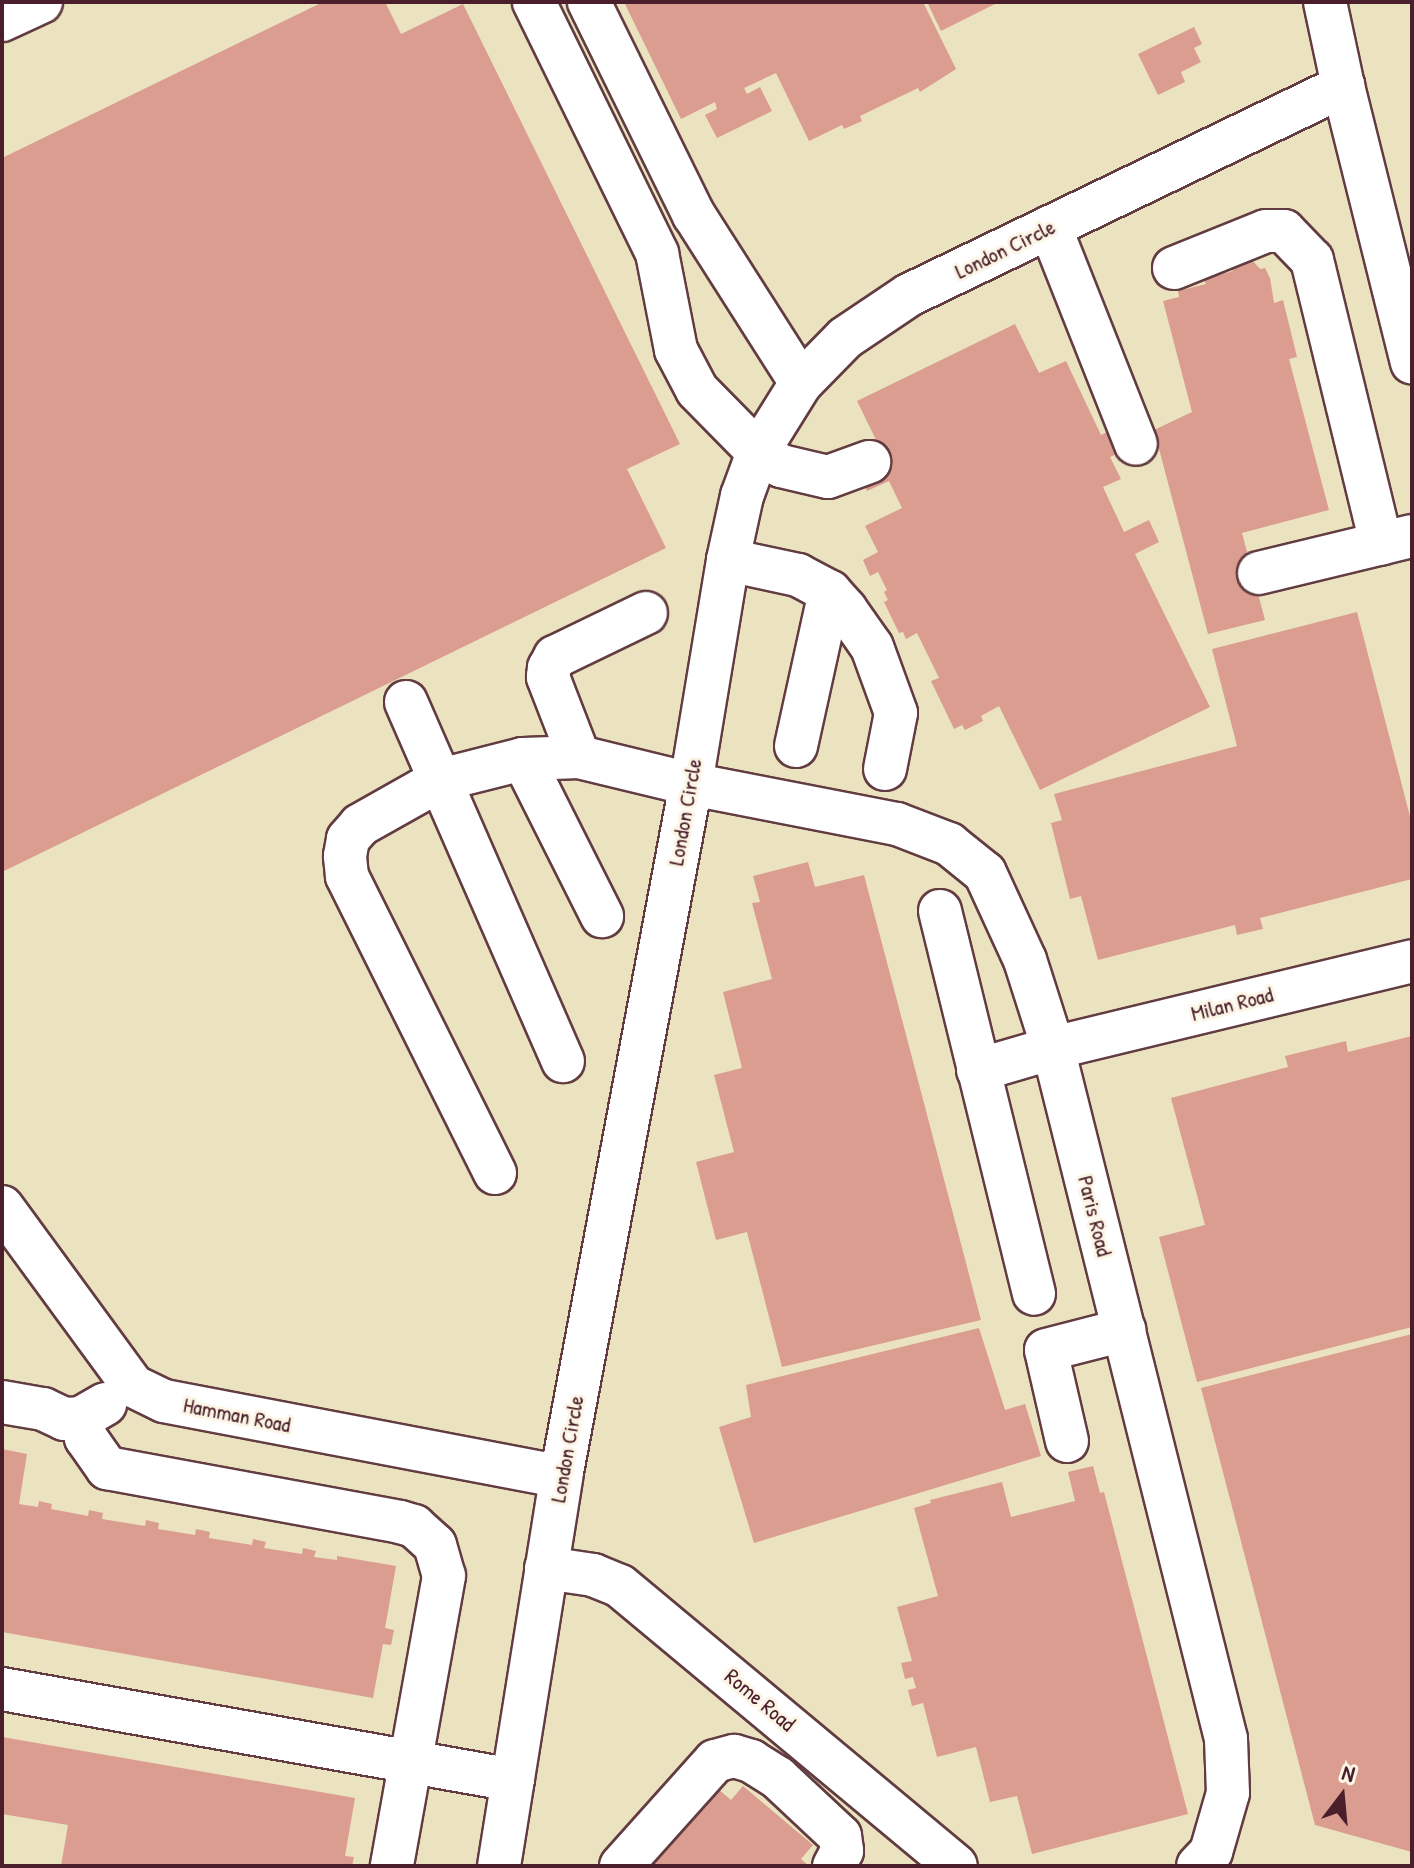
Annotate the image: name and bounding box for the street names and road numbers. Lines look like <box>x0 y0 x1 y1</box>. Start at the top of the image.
street label: London Circle <box>951 213 1059 285</box>
street label: London Circle <box>663 757 707 867</box>
street label: Milan Road <box>1188 981 1276 1027</box>
street label: Paris Road <box>1072 1173 1118 1259</box>
street label: Hamman Road <box>181 1392 293 1438</box>
street label: London Circle <box>545 1394 589 1504</box>
street label: Rome Road <box>719 1663 801 1737</box>

